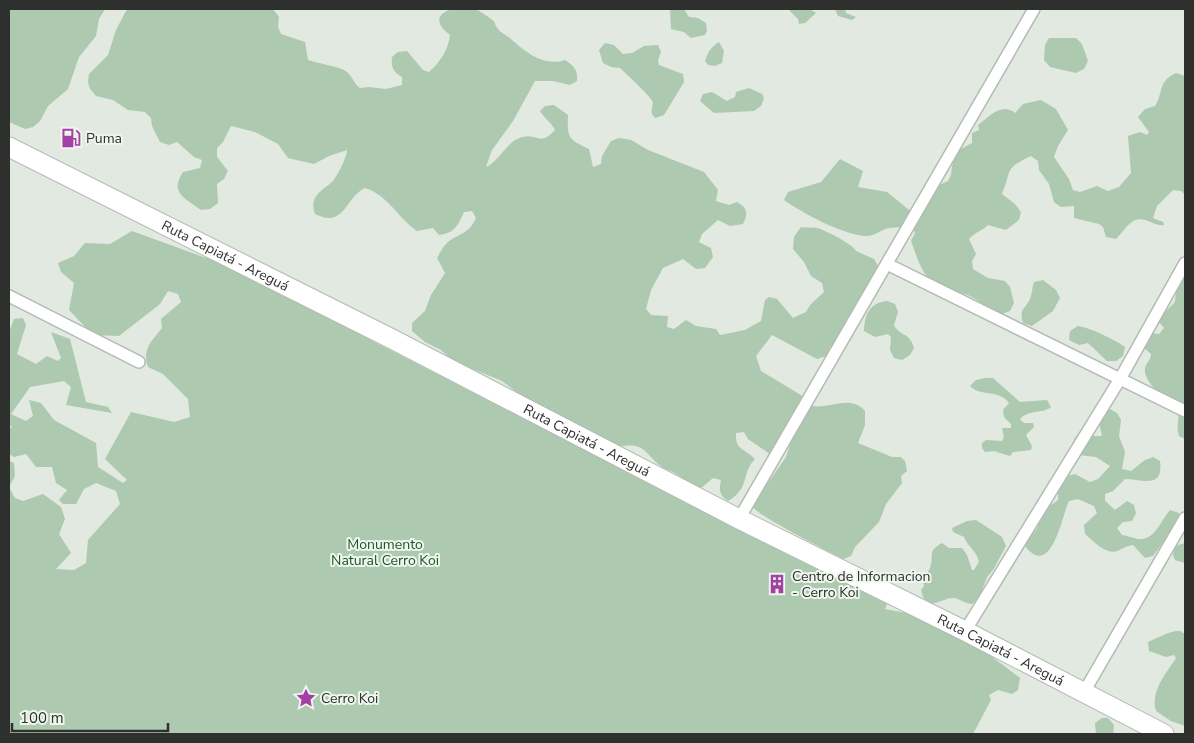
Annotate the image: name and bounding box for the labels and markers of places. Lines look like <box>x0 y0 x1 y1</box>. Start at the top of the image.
fuel station icon: Puma <box>60 127 82 149</box>
place label: Puma <box>86 129 122 148</box>
place label: Centro de Informacion - Cerro Koi <box>792 567 930 602</box>
building icon: Centro de Informacion - Cerro Koi <box>766 573 788 595</box>
place icon: Cerro Koi <box>295 687 317 709</box>
place label: Cerro Koi <box>321 689 378 708</box>

